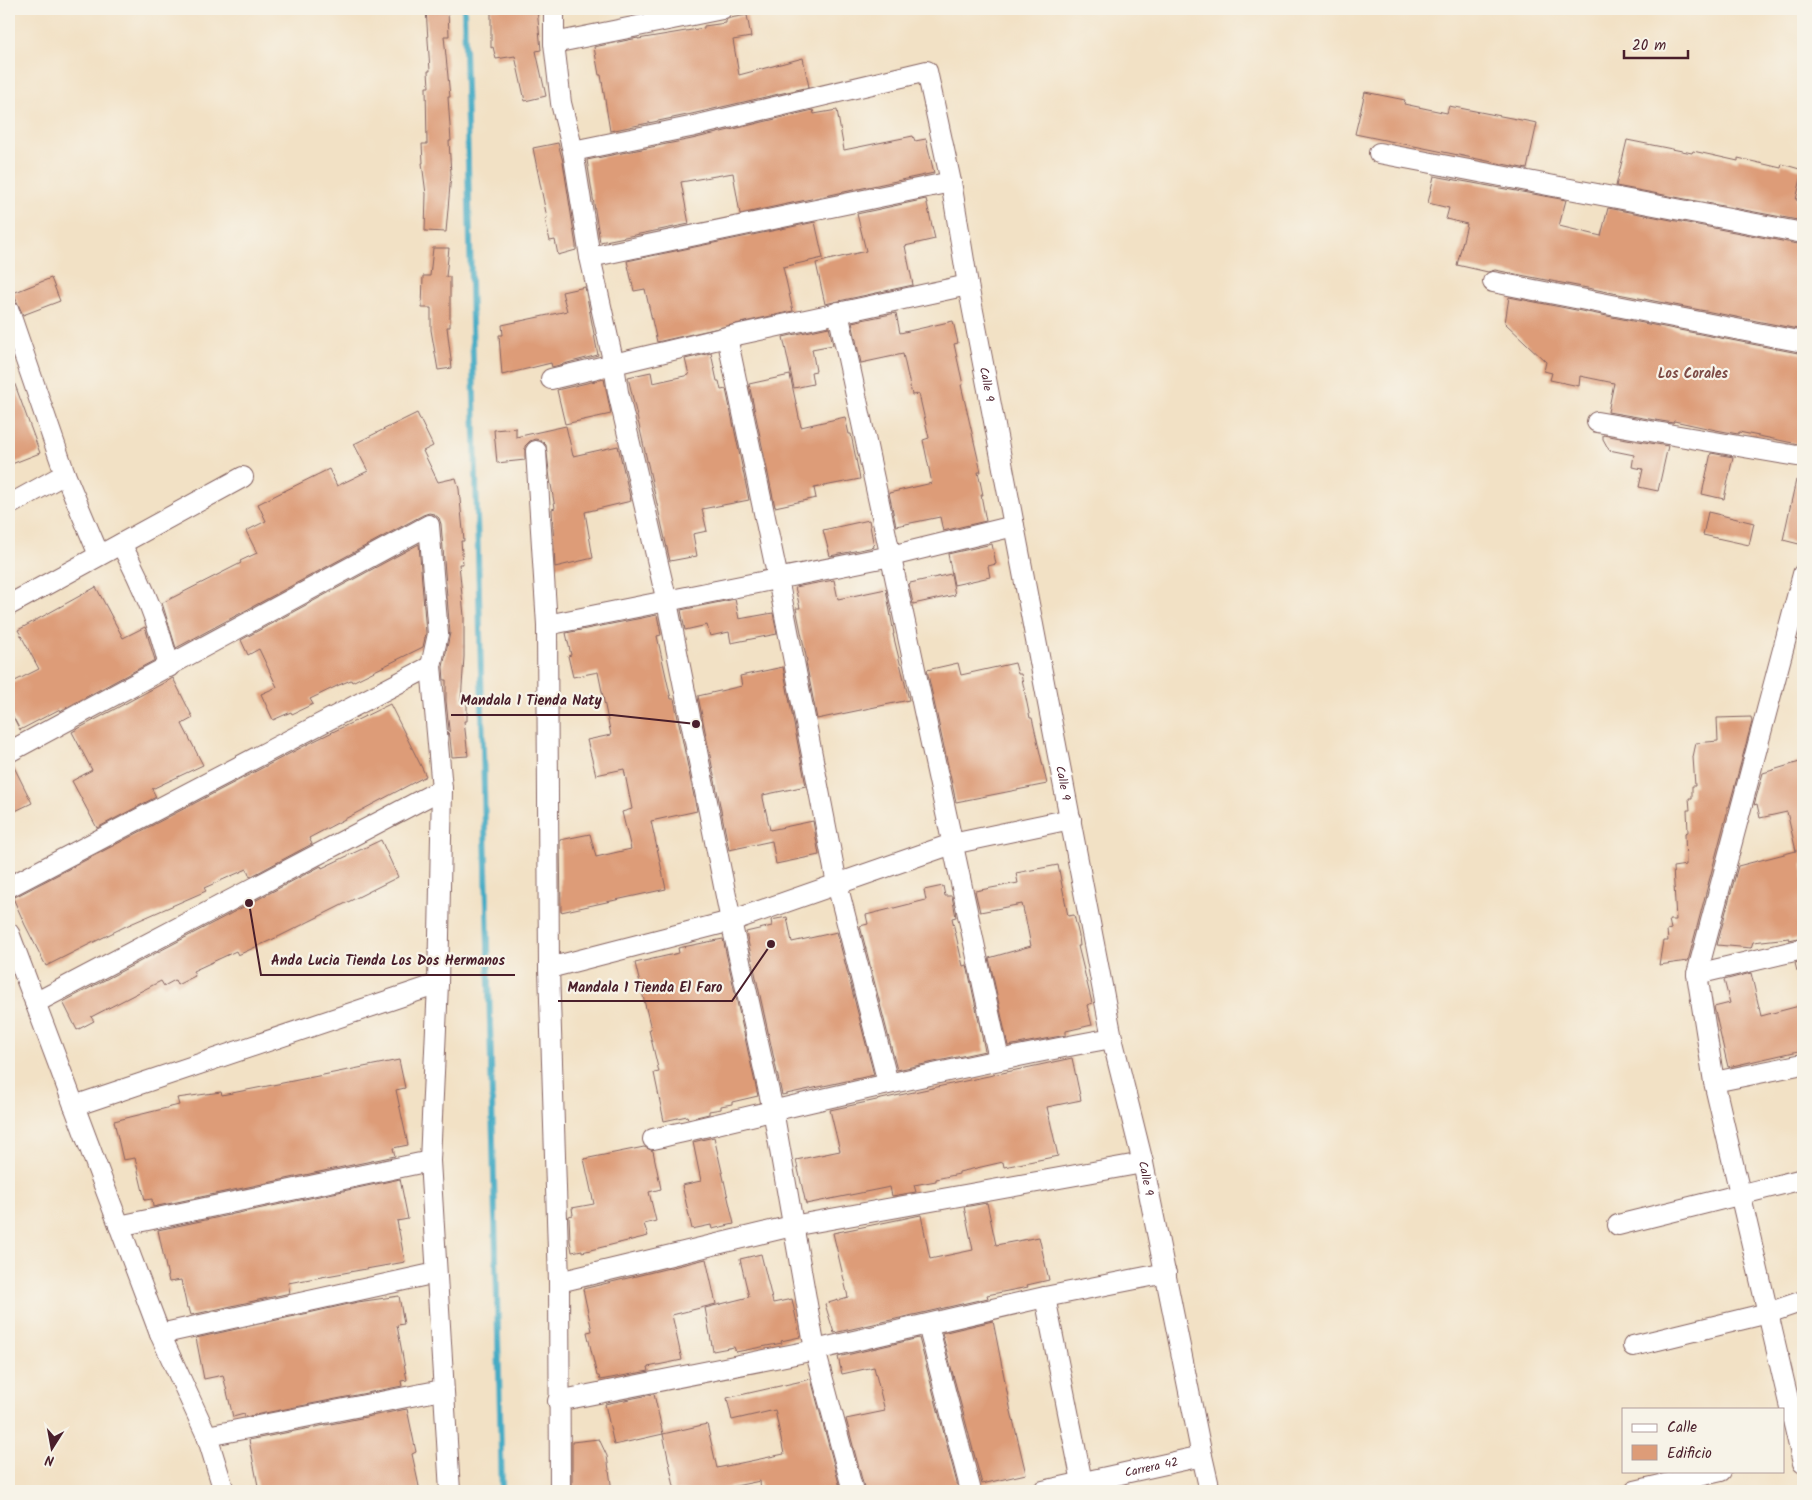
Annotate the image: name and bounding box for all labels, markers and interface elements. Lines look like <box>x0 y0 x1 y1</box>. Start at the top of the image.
scale bar <box>1624 28 1688 60</box>
text: 20 m <box>1632 34 1666 58</box>
district label: Los Corales <box>1658 363 1729 385</box>
street label: Calle 9 <box>974 365 999 403</box>
callout: Mandala 1 Tienda Naty <box>451 686 612 715</box>
text: Mandala 1 Tienda Naty <box>460 690 602 712</box>
street label: Calle 9 <box>1050 764 1075 802</box>
callout: Anda Lucia Tienda Los Dos Hermanos <box>261 946 515 975</box>
text: Anda Lucia Tienda Los Dos Hermanos <box>271 950 505 972</box>
callout: Mandala 1 Tienda El Faro <box>558 972 732 1001</box>
text: Mandala 1 Tienda El Faro <box>568 977 723 999</box>
street label: Calle 9 <box>1133 1159 1158 1198</box>
legend <box>1622 1408 1784 1472</box>
text: Calle <box>1667 1416 1697 1440</box>
north arrow <box>28 1422 78 1472</box>
text: Edificio <box>1667 1442 1712 1466</box>
text: N <box>43 1448 56 1471</box>
street label: Carrera 42 <box>1123 1453 1180 1483</box>

